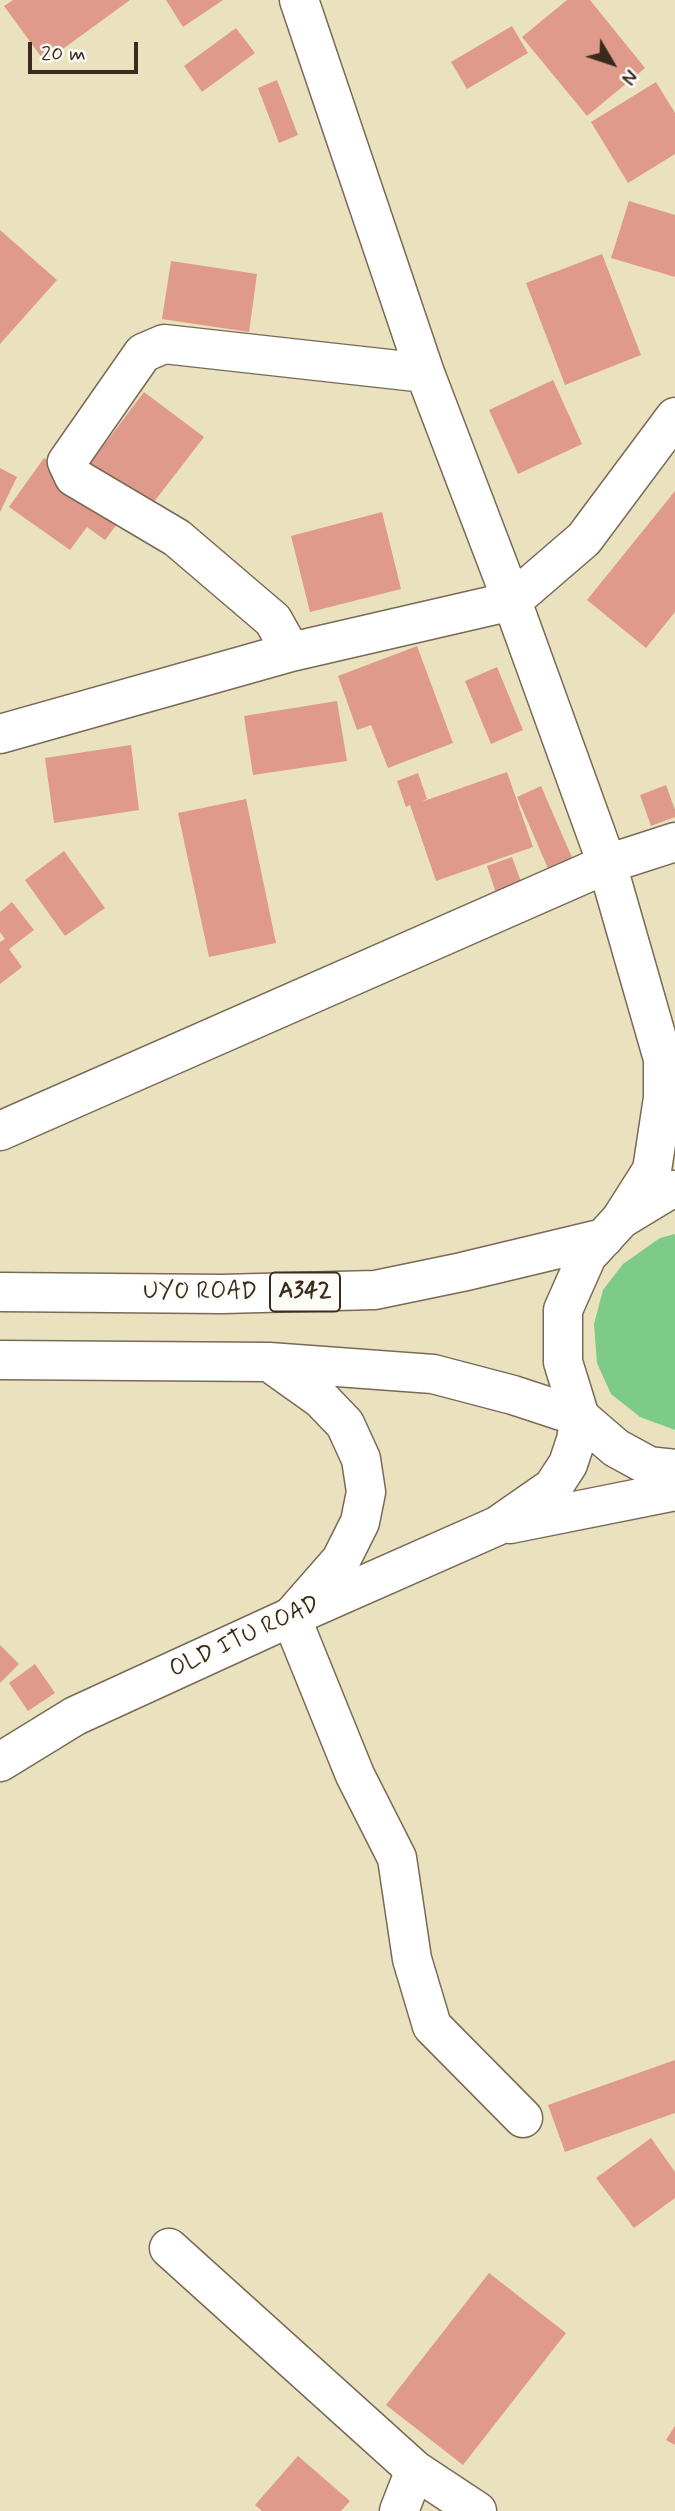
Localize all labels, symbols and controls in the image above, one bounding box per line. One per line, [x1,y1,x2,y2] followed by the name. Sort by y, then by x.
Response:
[32,28,142,72] scale bar
[577,28,647,98] north arrow
[41,40,86,68] text: 20 m
[615,64,642,89] text: N
[270,1273,340,1312] road number: A342
[143,1279,257,1307] street label: UYO ROAD
[165,1591,325,1685] street label: OLD ITU ROAD

